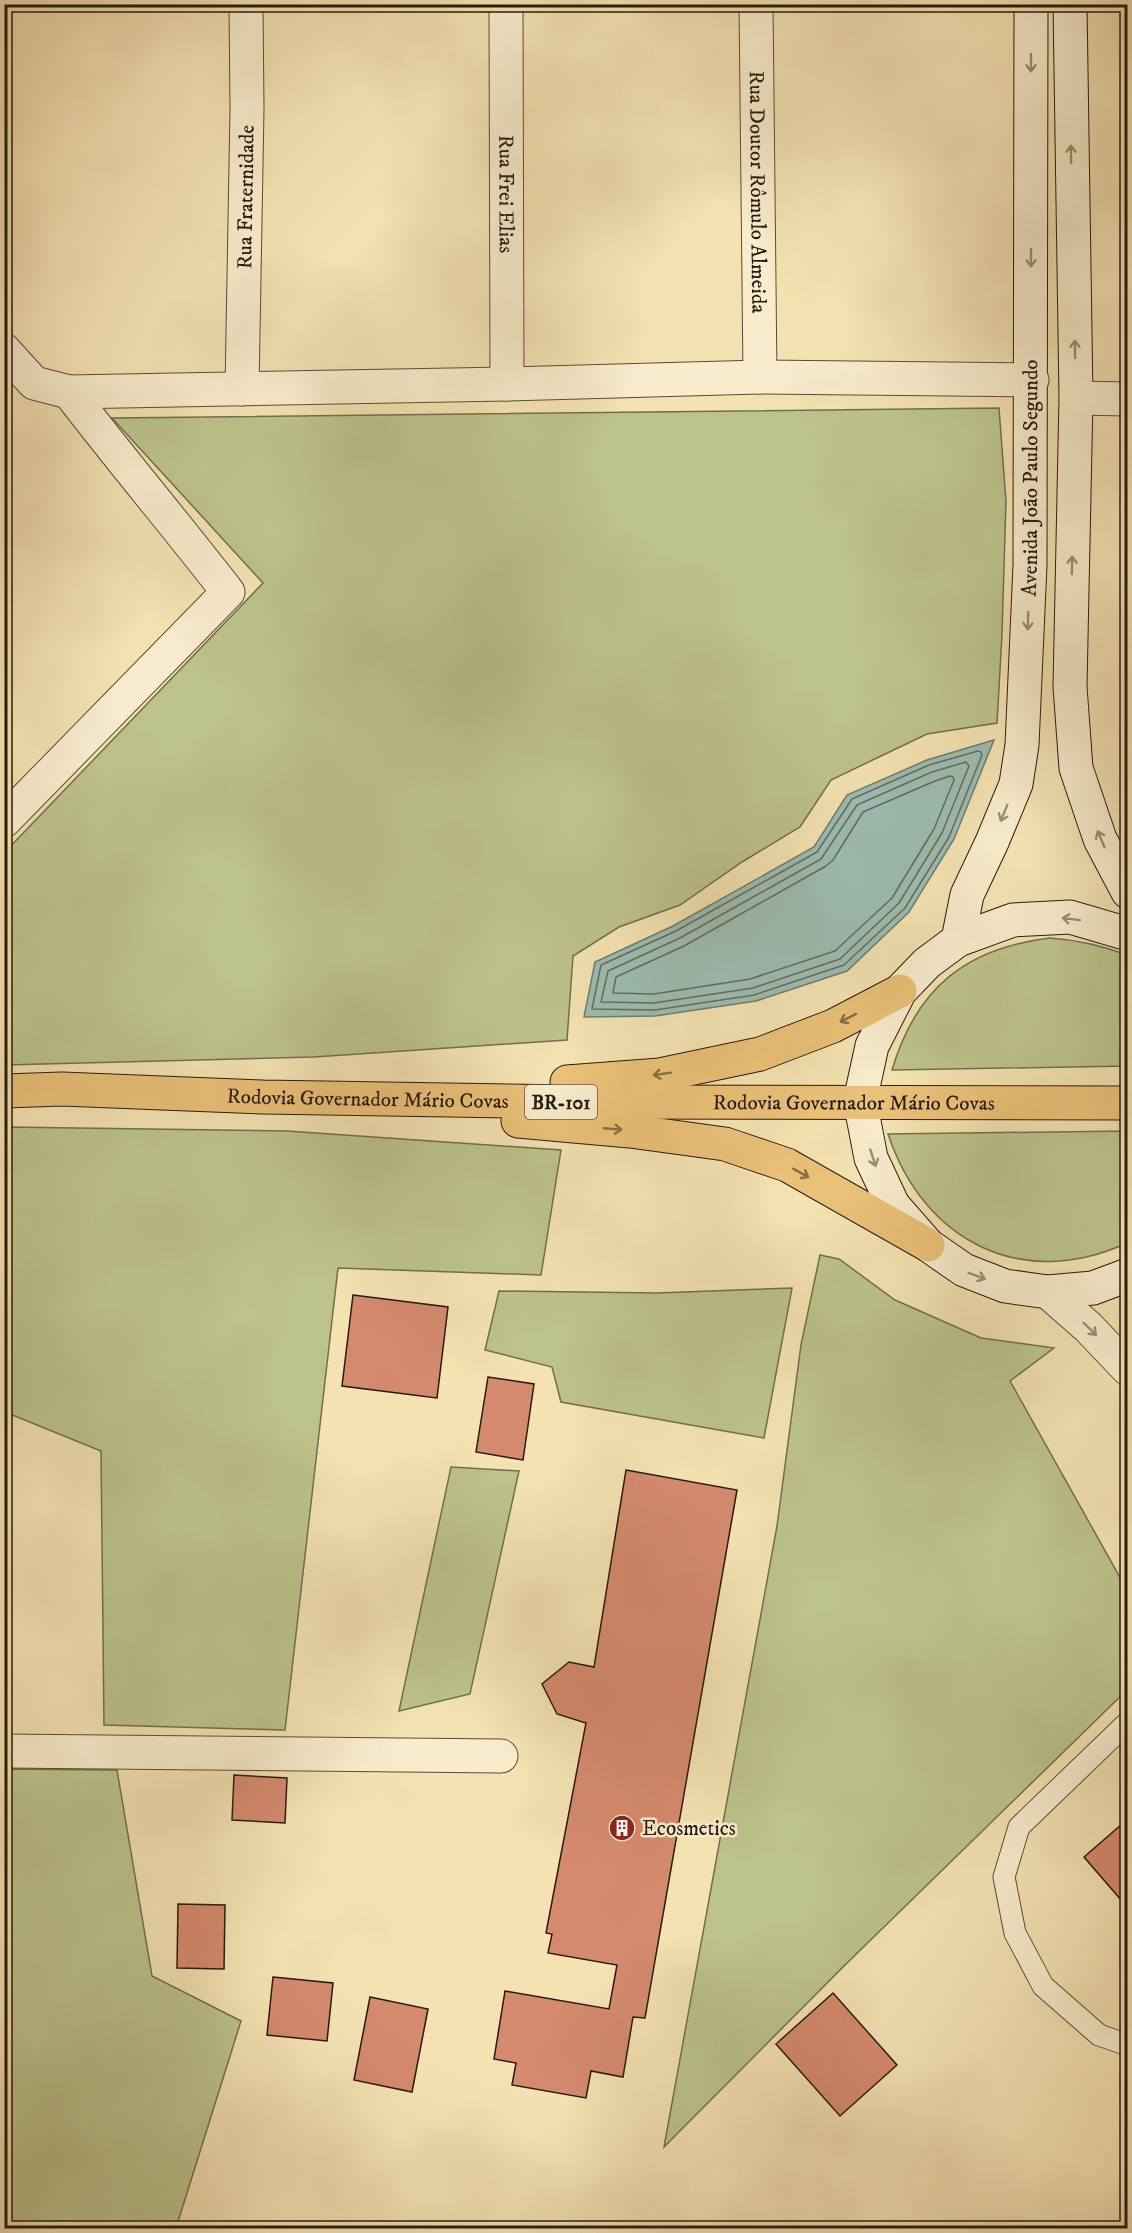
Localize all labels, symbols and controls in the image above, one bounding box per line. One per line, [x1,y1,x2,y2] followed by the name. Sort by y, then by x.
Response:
[1025,52,1037,72] one-way arrow
[743,71,771,314] street label: Rua Doutor Rômulo Almeida
[232,124,261,269] street label: Rua Fraternidade
[492,135,519,253] street label: Rua Frei Elias
[1065,145,1077,165] one-way arrow
[1025,247,1037,267] one-way arrow
[1070,340,1081,360] one-way arrow
[1017,359,1044,597] street label: Avenida João Paulo Segundo
[1066,556,1078,576] one-way arrow
[1023,610,1034,630] one-way arrow
[998,803,1009,822] one-way arrow
[1095,831,1106,849] one-way arrow
[1062,913,1082,924] one-way arrow
[840,1013,858,1024] one-way arrow
[653,1068,673,1079] one-way arrow
[226,1084,509,1115] street label: Rodovia Governador Mário Covas
[525,1085,597,1119] road number: BR-101
[713,1090,995,1117] street label: Rodovia Governador Mário Covas
[602,1124,622,1135] one-way arrow
[868,1149,879,1167] one-way arrow
[792,1168,810,1179] one-way arrow
[967,1271,986,1282] one-way arrow
[1082,1322,1097,1336] one-way arrow
[607,1813,637,1843] building icon: Ecosmetics
[642,1816,736,1842] place label: Ecosmetics

